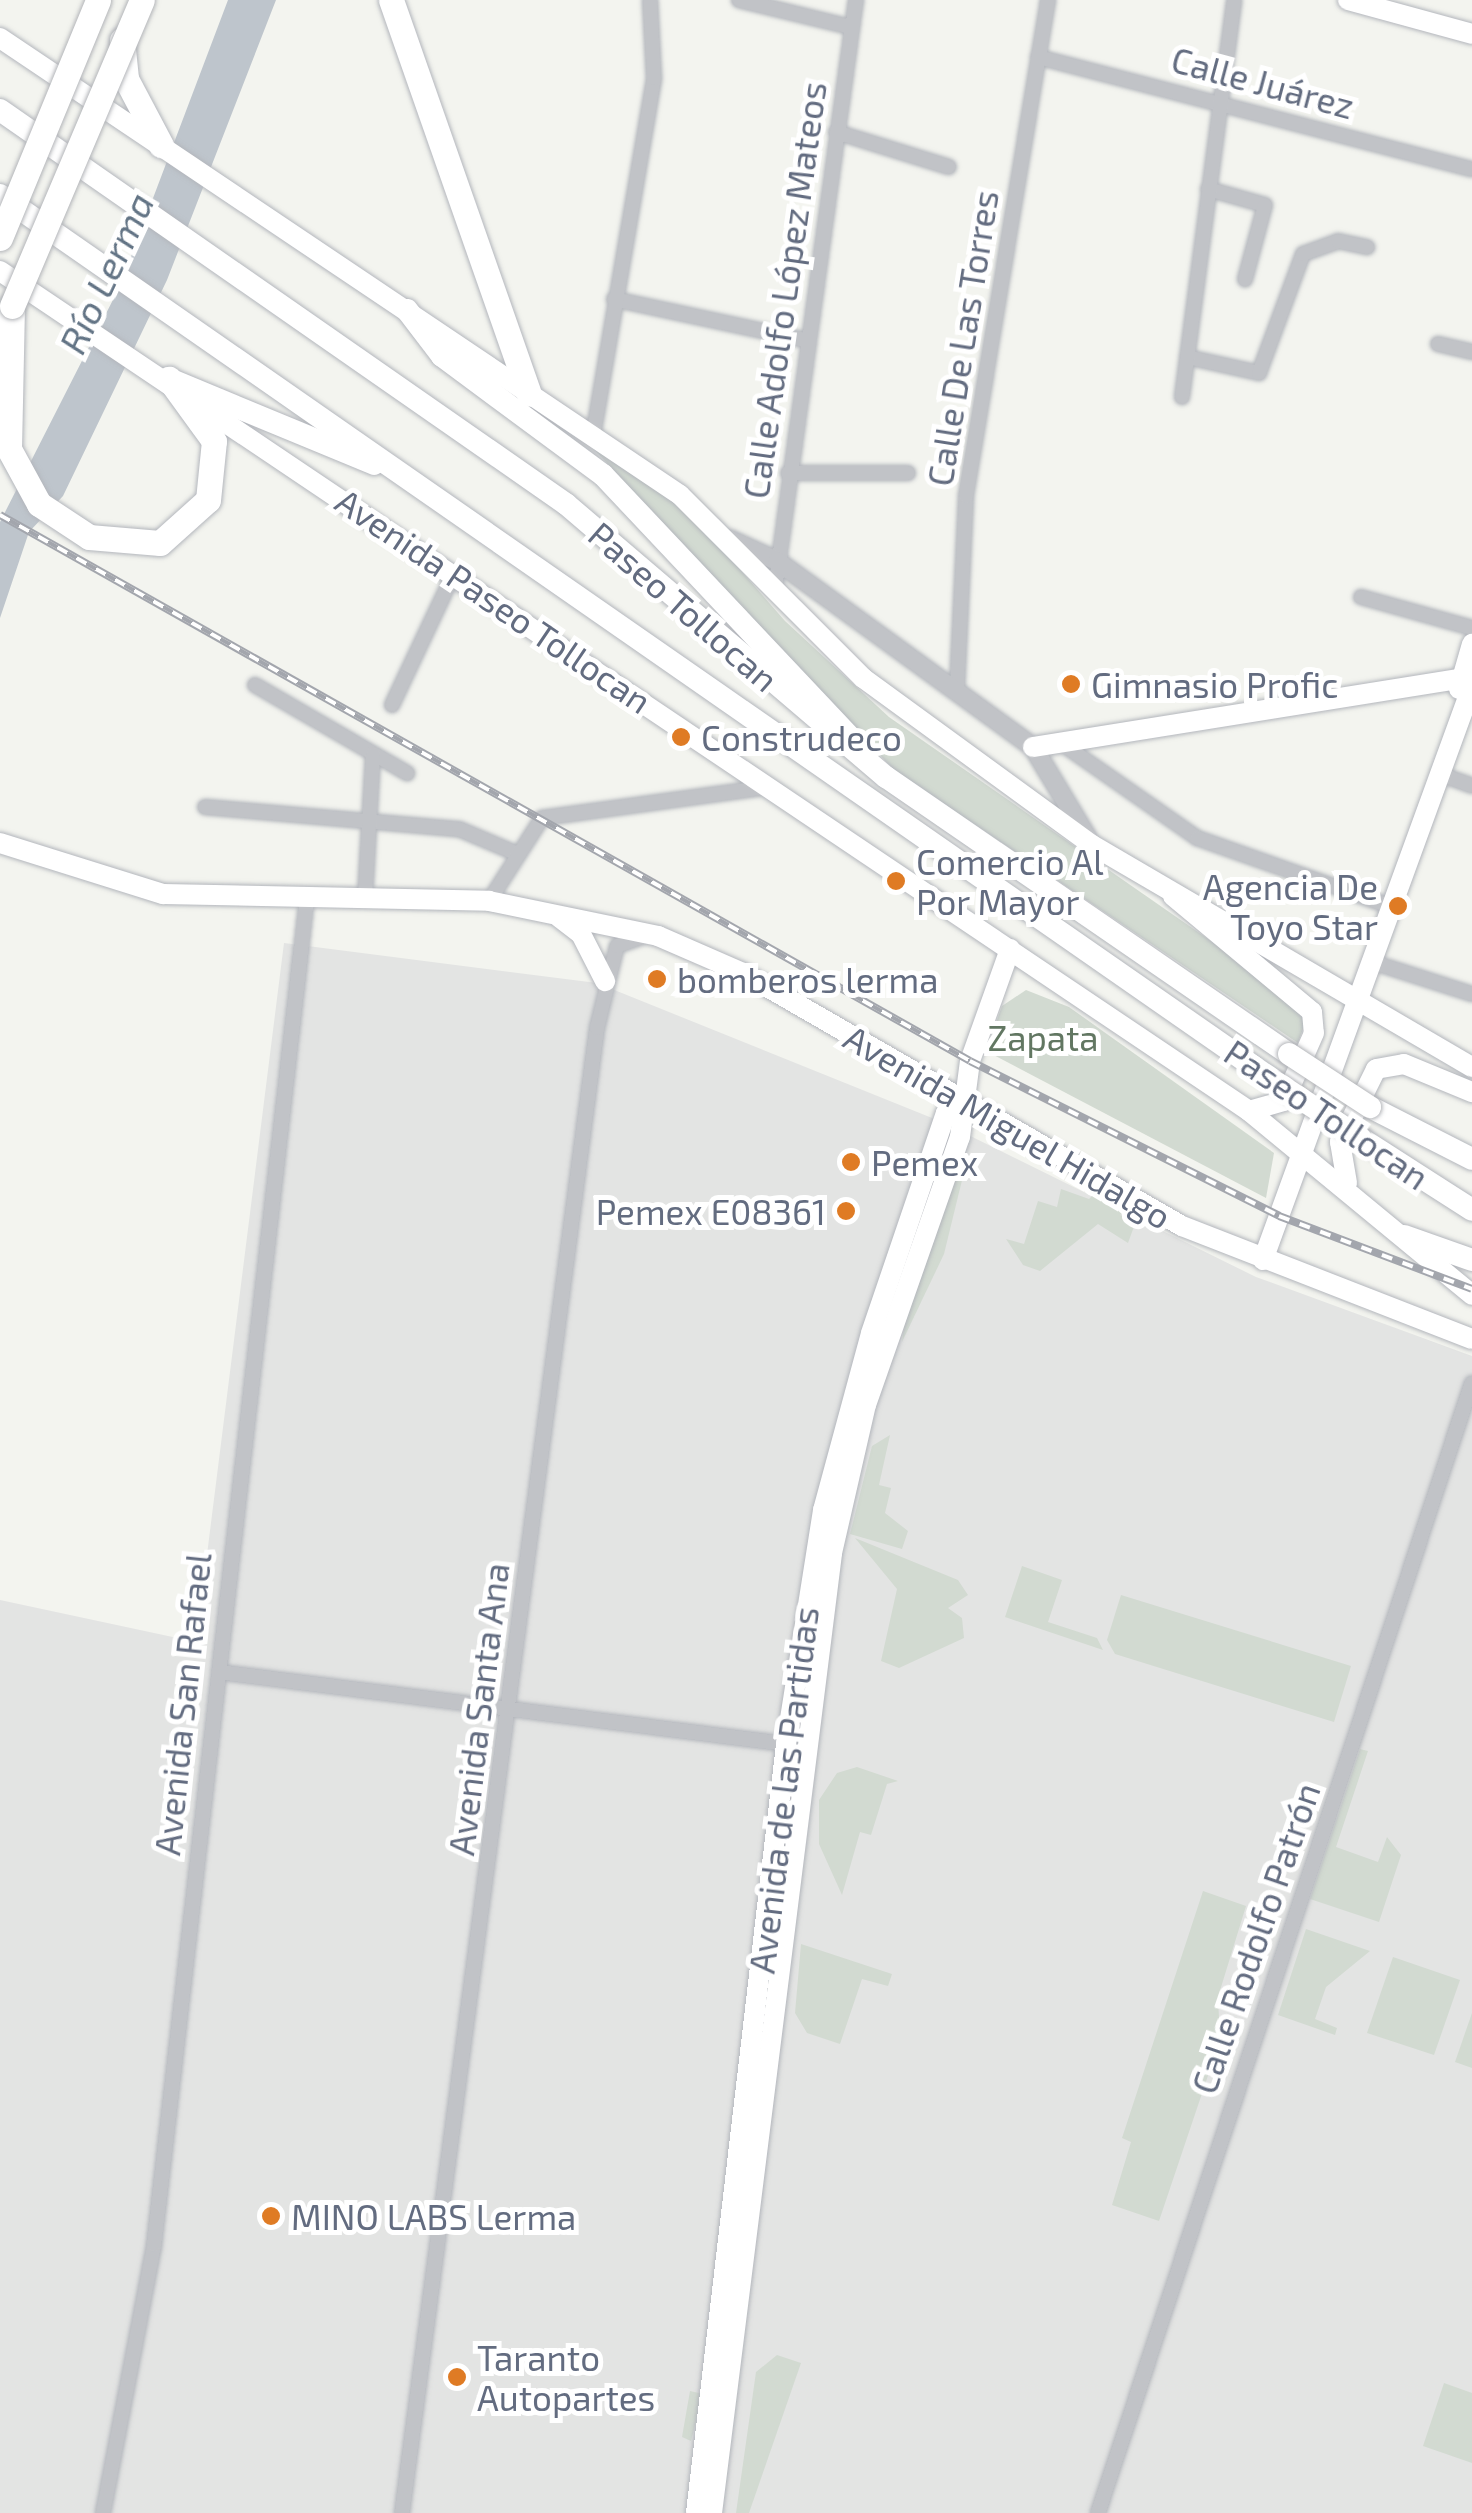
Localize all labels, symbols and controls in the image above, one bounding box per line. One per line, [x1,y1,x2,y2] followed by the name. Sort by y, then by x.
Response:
[1167,37,1359,127] street label: Calle Juárez
[734,78,834,502] street label: Calle Adolfo López Mateos
[49,185,163,361] water label: Río Lerma
[918,187,1006,489] street label: Calle De Las Torres
[328,479,660,721] street label: Avenida Paseo Tollocan
[581,512,787,700] street label: Paseo Tollocan
[1091,663,1338,705] place label: Gimnasio Profic
[1060,673,1082,695] marker: Gimnasio Profic
[701,716,902,758] place label: Construdeco
[670,726,692,748] marker: Construdeco
[916,840,1105,922] place label: Comercio Al Por Mayor
[1203,865,1378,947] place label: Agencia De Toyo Star
[885,870,907,892] marker: Comercio Al Por Mayor
[1387,895,1409,917] marker: Agencia De Toyo Star
[677,958,938,1000] place label: bomberos lerma
[646,968,668,990] marker: bomberos lerma
[837,1015,1179,1237] street label: Avenida Miguel Hidalgo
[987,1016,1099,1058] park label: Zapata
[1217,1030,1437,1198] street label: Paseo Tollocan
[871,1141,978,1183] place label: Pemex
[840,1151,862,1173] marker: Pemex
[596,1190,826,1232] place label: Pemex E08361
[835,1200,857,1222] marker: Pemex E08361
[145,1551,219,1857] street label: Avenida San Rafael
[439,1560,517,1858] street label: Avenida Santa Ana
[740,1604,826,1976] street label: Avenida de las Partidas
[1182,1777,1328,2099] street label: Calle Rodolfo Patrón
[291,2195,576,2237] place label: MINO LABS Lerma
[260,2205,282,2227] marker: MINO LABS Lerma
[477,2336,655,2418] place label: Taranto Autopartes
[446,2366,468,2388] marker: Taranto Autopartes

